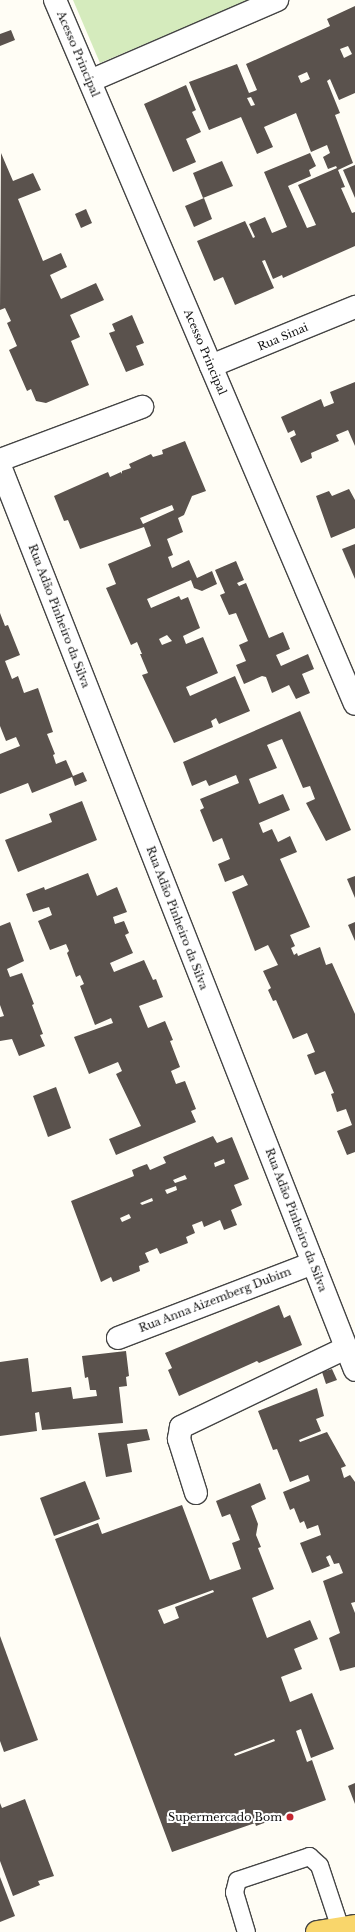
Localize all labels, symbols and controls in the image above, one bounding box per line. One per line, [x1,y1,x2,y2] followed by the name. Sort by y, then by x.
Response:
[54,9,102,99] street label: Acesso Principal
[181,307,229,397] street label: Acesso Principal
[256,320,310,354] street label: Rua Sinai
[25,542,93,690] street label: Rua Adão Pinheiro da Silva
[143,844,211,992] street label: Rua Adão Pinheiro da Silva
[262,1146,330,1294] street label: Rua Adão Pinheiro da Silva
[137,1265,293,1335] street label: Rua Anna Aizemberg Dubim
[168,1810,282,1824] place label: Supermercado Bom
[285,1812,295,1822] marker: Supermercado Bom

